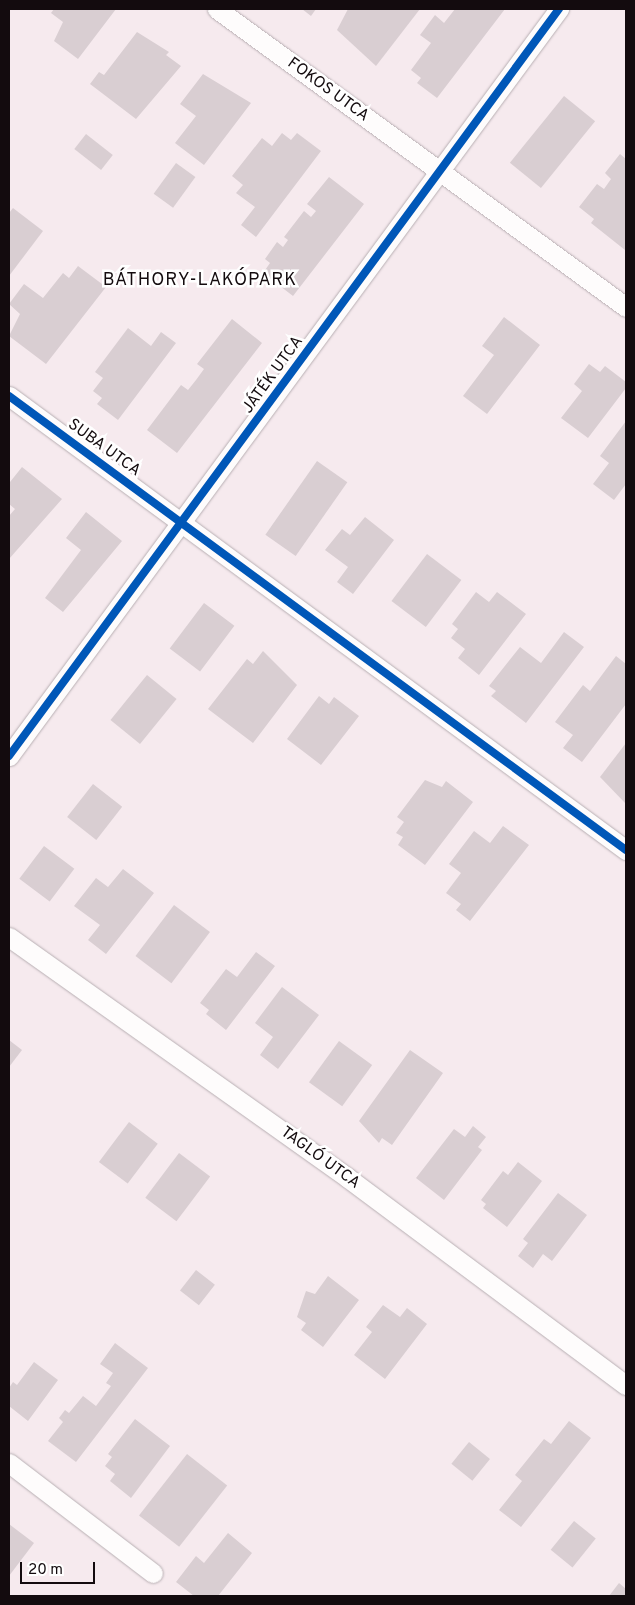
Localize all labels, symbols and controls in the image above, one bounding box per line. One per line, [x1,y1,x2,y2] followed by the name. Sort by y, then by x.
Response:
[283,54,373,126] street label: FOKOS UTCA
[101,270,299,292] district label: BÁTHORY-LAKÓPARK
[239,333,307,417] street label: JÁTÉK UTCA
[64,415,144,481] street label: SUBA UTCA
[277,1123,363,1193] street label: TAGLÓ UTCA
[22,1552,98,1584] scale bar
[28,1561,63,1580] text: 20 m

